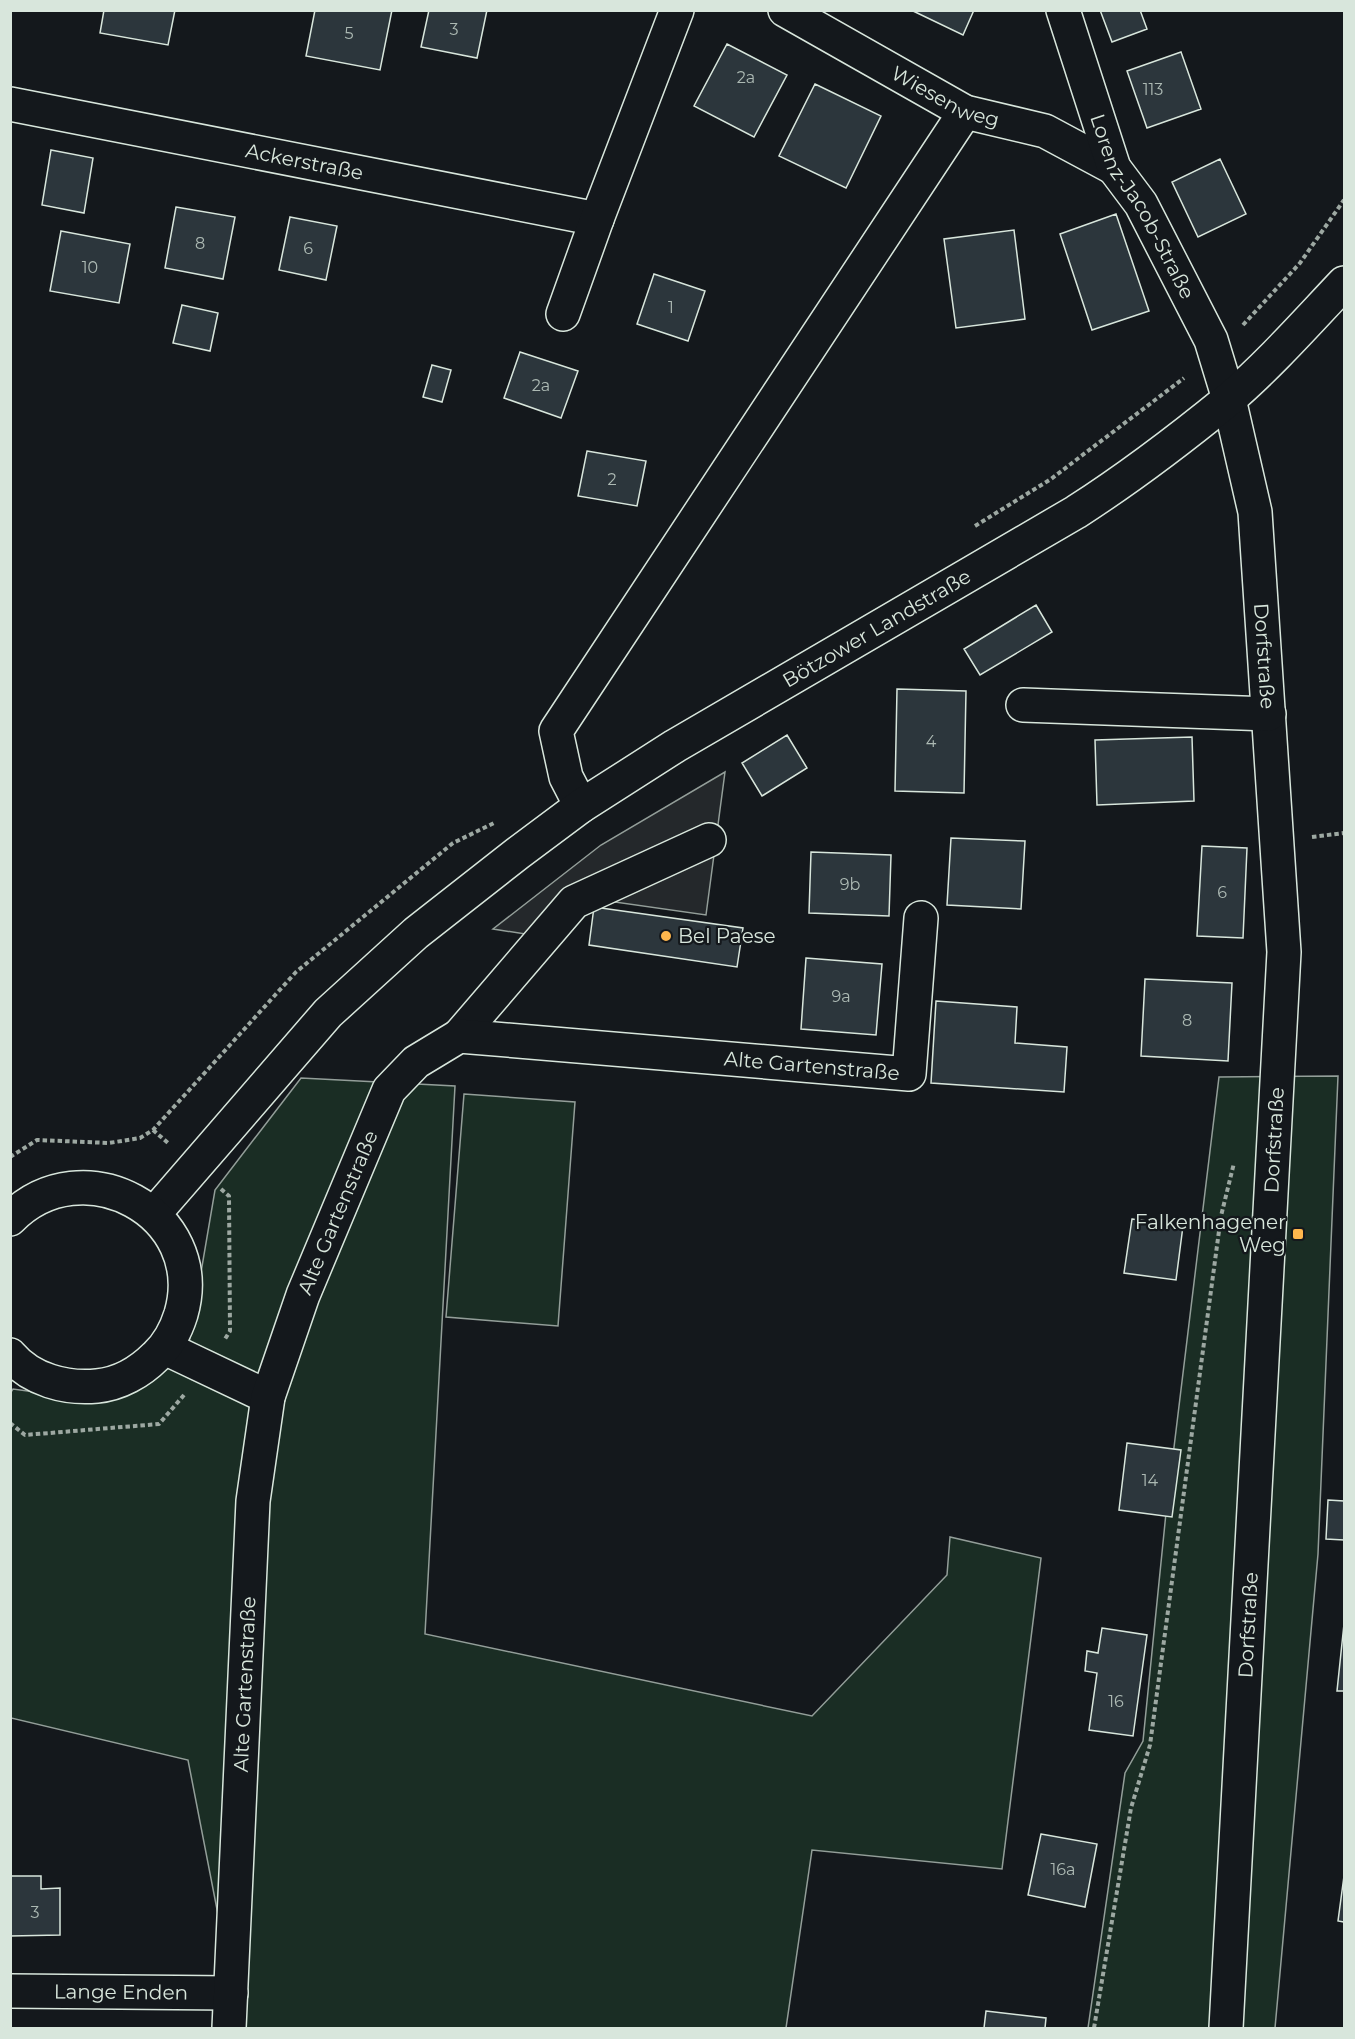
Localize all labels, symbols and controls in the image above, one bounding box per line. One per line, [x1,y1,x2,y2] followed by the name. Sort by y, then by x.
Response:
[449,20,459,39] house number: 3
[344,24,354,43] house number: 5
[887,61,1002,132] street label: Wiesenweg
[737,68,755,87] house number: 2a
[1143,80,1163,99] house number: 113
[1085,111,1200,303] street label: Lorenz-Jacob-Straße
[244,138,365,185] street label: Ackerstraße
[195,234,205,253] house number: 8
[303,239,313,258] house number: 6
[82,258,98,277] house number: 10
[668,298,674,317] house number: 1
[532,376,550,395] house number: 2a
[607,470,617,489] house number: 2
[778,564,975,693] street label: Bötzower Landstraße
[1249,602,1280,710] street label: Dorfstraße
[926,732,937,751] house number: 4
[840,875,860,894] house number: 9b
[1217,883,1227,902] house number: 6
[678,924,776,948] place label: Bel Paese
[659,929,673,943] marker: Bel Paese
[831,987,851,1006] house number: 9a
[1182,1011,1192,1030] house number: 8
[723,1046,901,1085] street label: Alte Gartenstraße
[1259,1086,1289,1194] street label: Dorfstraße
[293,1127,383,1298] street label: Alte Gartenstraße
[1135,1210,1286,1257] place label: Falkenhagener Weg
[1291,1227,1305,1241] marker: Falkenhagener Weg
[1142,1471,1159,1490] house number: 14
[1233,1571,1263,1679] street label: Dorfstraße
[229,1596,261,1773] street label: Alte Gartenstraße
[1108,1692,1124,1711] house number: 16
[1051,1860,1075,1879] house number: 16a
[30,1903,40,1922] house number: 3
[54,1979,188,2005] street label: Lange Enden

